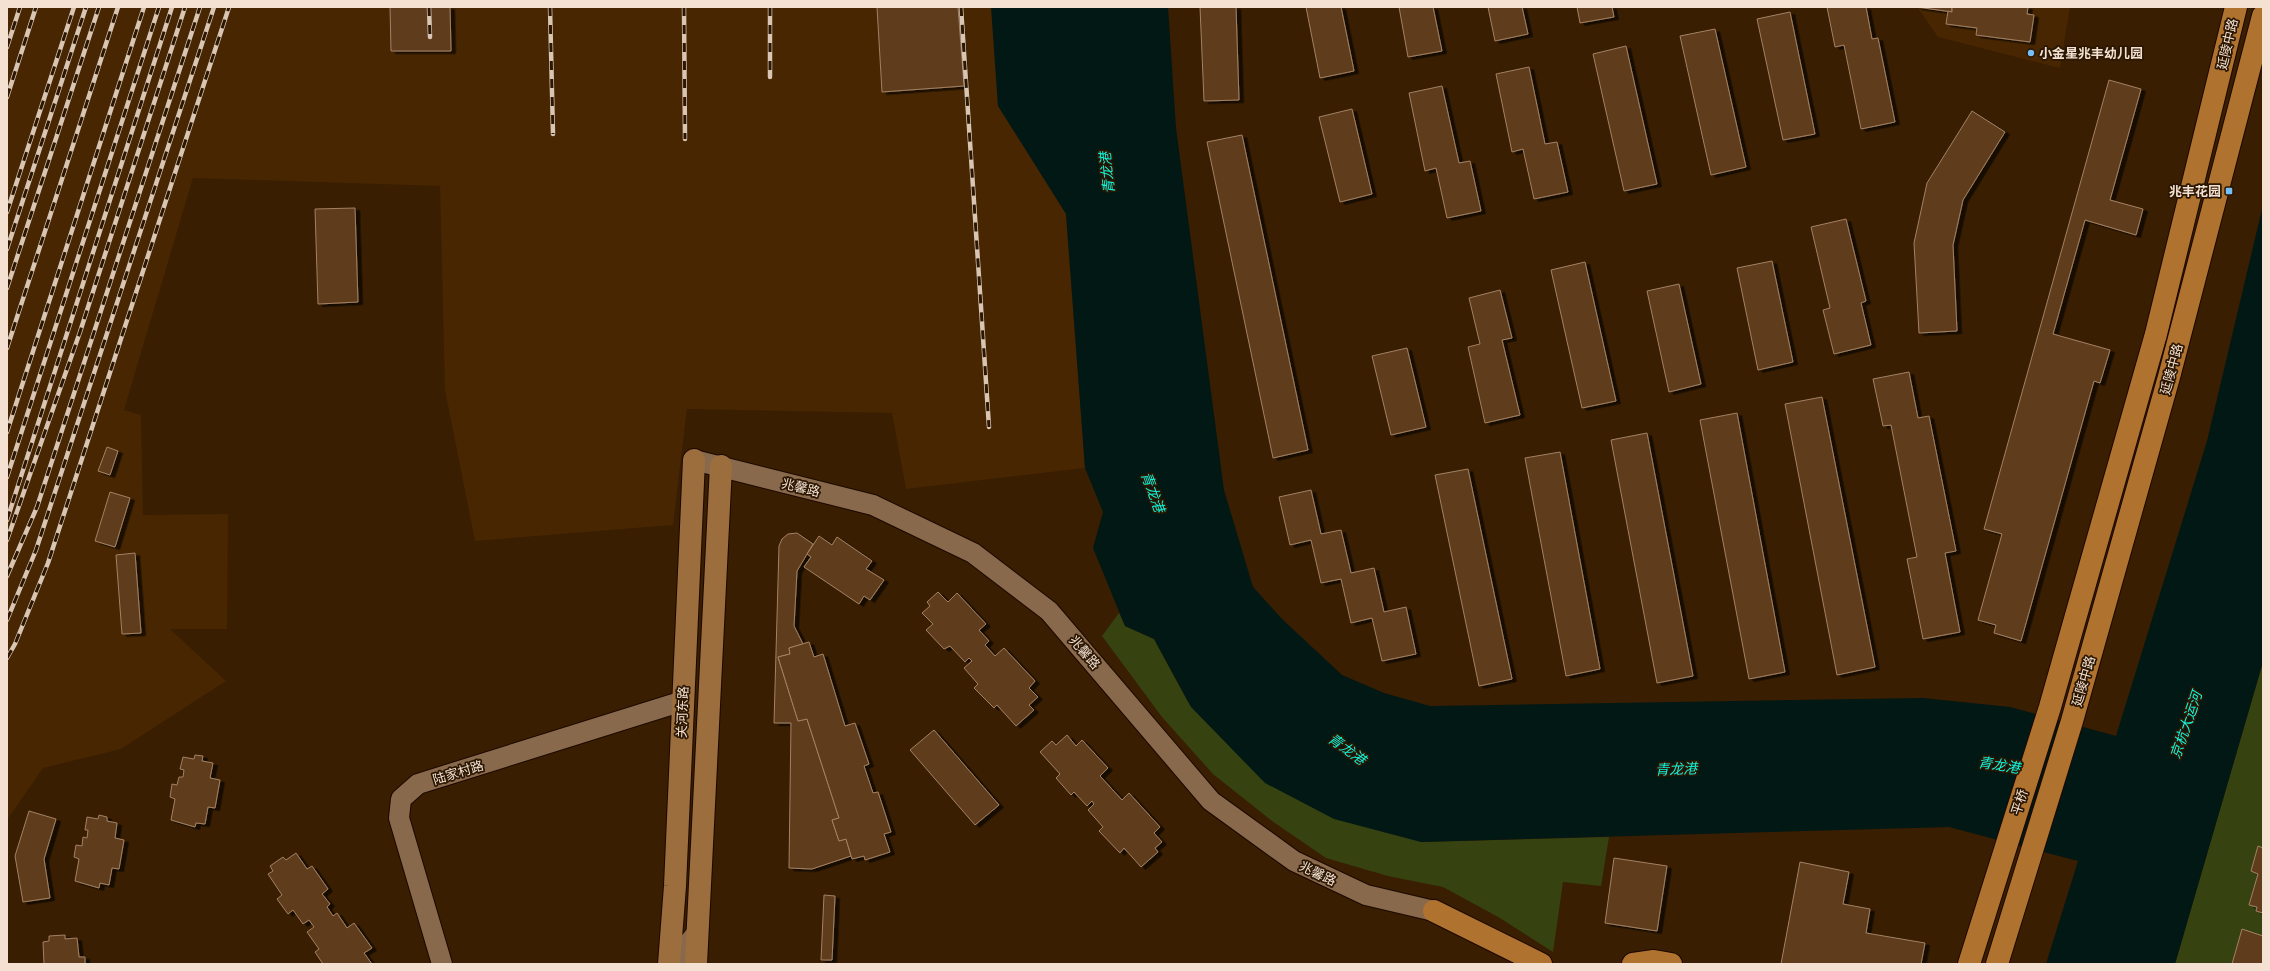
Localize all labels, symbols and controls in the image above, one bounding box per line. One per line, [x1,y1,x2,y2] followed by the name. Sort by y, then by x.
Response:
[2214,17,2241,71] street label: 延陵中路
[2039,46,2143,61] place label: 小金星兆丰幼儿园
[2026,48,2036,58] marker: 小金星兆丰幼儿园
[1097,149,1118,195] water label: 青龙港
[2169,184,2221,199] place label: 兆丰花园
[2224,186,2234,196] marker: 兆丰花园
[2158,342,2185,396] street label: 延陵中路
[1137,470,1168,517] water label: 青龙港
[780,475,822,499] street label: 兆馨路
[1066,633,1103,672] street label: 兆馨路
[2069,654,2098,708] street label: 延陵中路
[674,686,691,738] street label: 关河东路
[2167,686,2207,761] water label: 京杭大运河
[1325,730,1370,770] water label: 青龙港
[1977,754,2023,777] water label: 青龙港
[431,758,485,787] street label: 陆家村路
[1655,760,1699,779] water label: 青龙港
[2008,787,2031,817] street label: 平桥
[1297,858,1339,889] street label: 兆馨路

